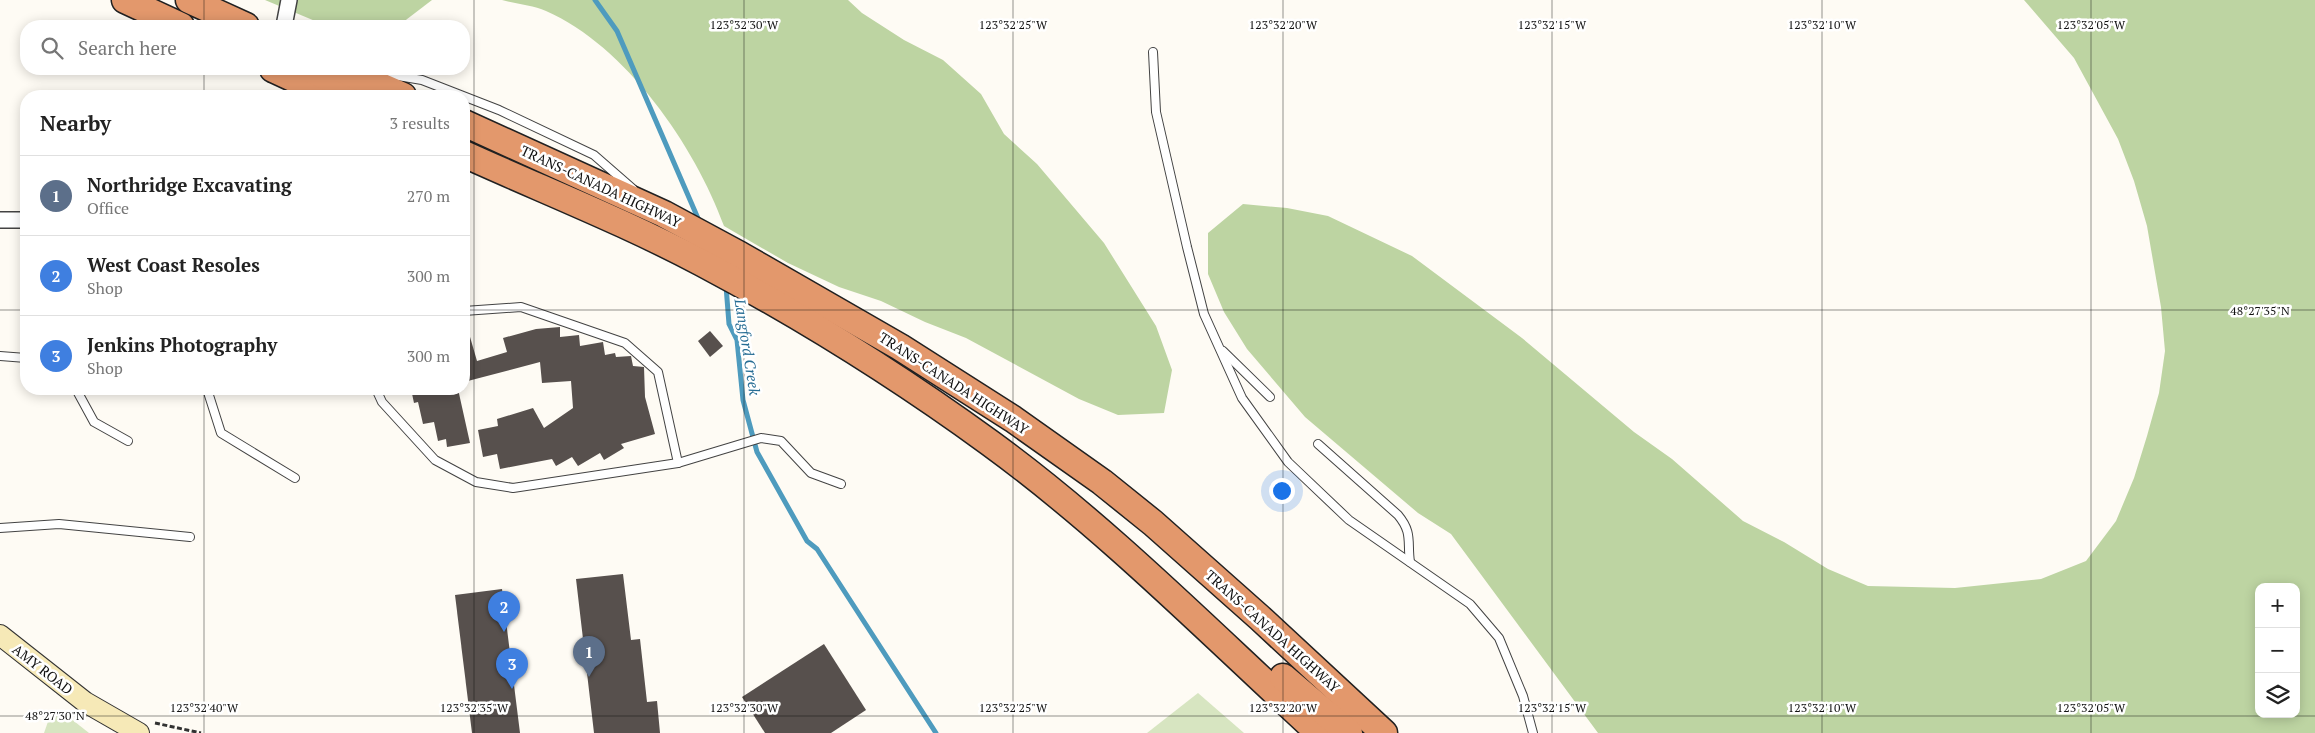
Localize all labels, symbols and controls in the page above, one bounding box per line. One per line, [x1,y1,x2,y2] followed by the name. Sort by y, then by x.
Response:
[710,17,779,32] text: 123°32'30"W
[979,17,1048,32] text: 123°32'25"W
[1249,17,1318,32] text: 123°32'20"W
[1518,17,1587,32] text: 123°32'15"W
[1788,17,1857,32] text: 123°32'10"W
[2057,17,2126,32] text: 123°32'05"W
[20,20,470,75] search box
[38,34,66,62] icon: search
[78,35,177,60] text: Search here
[40,109,111,137] text: Nearby
[390,112,450,134] text: 3 results
[518,140,685,232] street label: TRANS-CANADA HIGHWAY
[87,172,292,197] text: Northridge Excavating
[51,185,61,207] text: 1
[407,185,450,207] text: 270 m
[87,197,129,219] text: Office
[87,252,260,277] text: West Coast Resoles
[51,265,61,287] text: 2
[407,265,450,287] text: 300 m
[87,277,123,299] text: Shop
[730,296,766,397] water label: Langford Creek
[2230,303,2290,318] text: 48°27'35"N
[876,327,1033,439] street label: TRANS-CANADA HIGHWAY
[87,332,277,357] text: Jenkins Photography
[51,345,61,367] text: 3
[407,345,450,367] text: 300 m
[87,357,123,379] text: Shop
[1269,478,1295,504] your location
[1202,565,1345,697] street label: TRANS-CANADA HIGHWAY
[2255,583,2300,718] map controls
[2255,583,2300,628] button: +
[488,591,520,632] pin: 2
[2255,628,2300,673] button: −
[573,636,605,677] pin: 1
[9,639,77,699] street label: AMY ROAD
[496,648,528,689] pin: 3
[2255,673,2300,718] button: layers
[170,700,239,715] text: 123°32'40"W
[440,700,509,715] text: 123°32'35"W
[710,700,779,715] text: 123°32'30"W
[979,700,1048,715] text: 123°32'25"W
[1249,700,1318,715] text: 123°32'20"W
[1518,700,1587,715] text: 123°32'15"W
[1788,700,1857,715] text: 123°32'10"W
[2057,700,2126,715] text: 123°32'05"W
[25,708,85,723] text: 48°27'30"N

